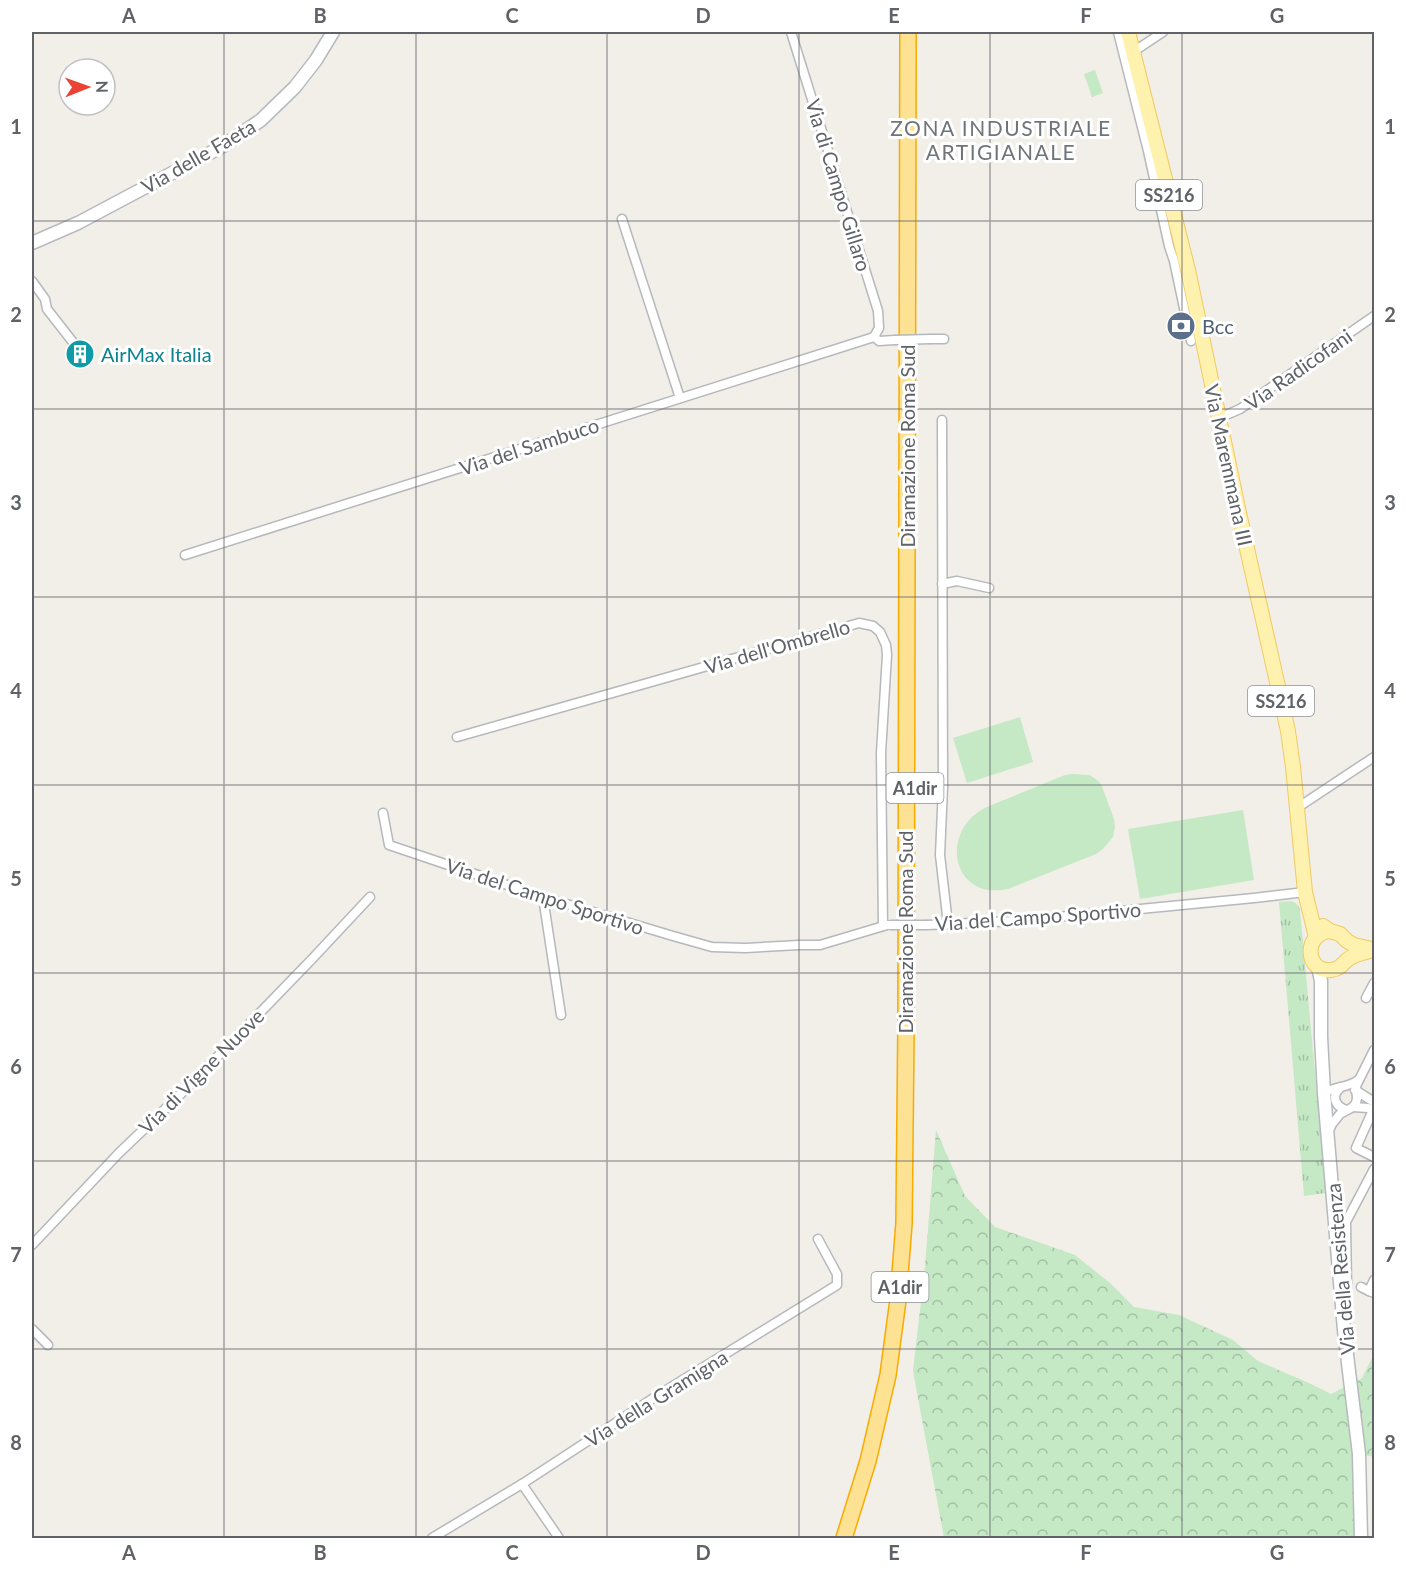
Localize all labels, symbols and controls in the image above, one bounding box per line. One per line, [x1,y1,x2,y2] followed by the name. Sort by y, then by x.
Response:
[121,3,136,27] text: A
[313,3,327,27] text: B
[505,3,519,27] text: C
[695,3,711,27] text: D
[888,3,900,27] text: E
[1080,3,1092,27] text: F
[1270,3,1284,27] text: G
[57,57,117,117] north arrow
[93,80,112,93] text: N
[801,96,877,274] street label: Via di Campo Gillaro
[10,114,22,138] text: 1
[137,114,259,198] street label: Via delle Faeta
[1384,114,1396,138] text: 1
[890,115,1112,164] district label: ZONA INDUSTRIALE ARTIGIANALE
[1136,180,1202,210] road number: SS216
[10,302,22,326] text: 2
[1384,302,1396,326] text: 2
[1165,310,1197,342] bank icon: Bcc
[1202,314,1234,338] place label: Bcc
[1240,323,1356,415] street label: Via Radicofani
[64,338,96,370] building icon: AirMax Italia
[101,342,212,366] place label: AirMax Italia
[895,344,919,548] street label: Diramazione Roma Sud
[1200,382,1258,548] street label: Via Maremmana III
[456,412,602,480] street label: Via del Sambuco
[10,490,22,514] text: 3
[1384,490,1396,514] text: 3
[701,614,853,678] street label: Via dell'Ombrello
[10,678,22,702] text: 4
[1384,678,1396,702] text: 4
[1248,686,1314,716] road number: SS216
[886,773,944,803] road number: A1dir
[893,830,917,1034] street label: Diramazione Roma Sud
[443,853,647,939] street label: Via del Campo Sportivo
[10,866,22,890] text: 5
[1384,866,1396,890] text: 5
[934,897,1142,935] street label: Via del Campo Sportivo
[133,1003,269,1139] street label: Via di Vigne Nuove
[10,1054,22,1078] text: 6
[1384,1054,1396,1078] text: 6
[1321,1182,1359,1356] street label: Via della Resistenza
[10,1242,22,1266] text: 7
[1384,1242,1396,1266] text: 7
[872,1272,928,1302] road number: A1dir
[580,1344,732,1452] street label: Via della Gramigna
[10,1430,22,1454] text: 8
[1384,1430,1396,1454] text: 8
[121,1540,136,1564] text: A
[313,1540,327,1564] text: B
[505,1540,519,1564] text: C
[695,1540,711,1564] text: D
[888,1540,900,1564] text: E
[1080,1540,1092,1564] text: F
[1270,1540,1284,1564] text: G

